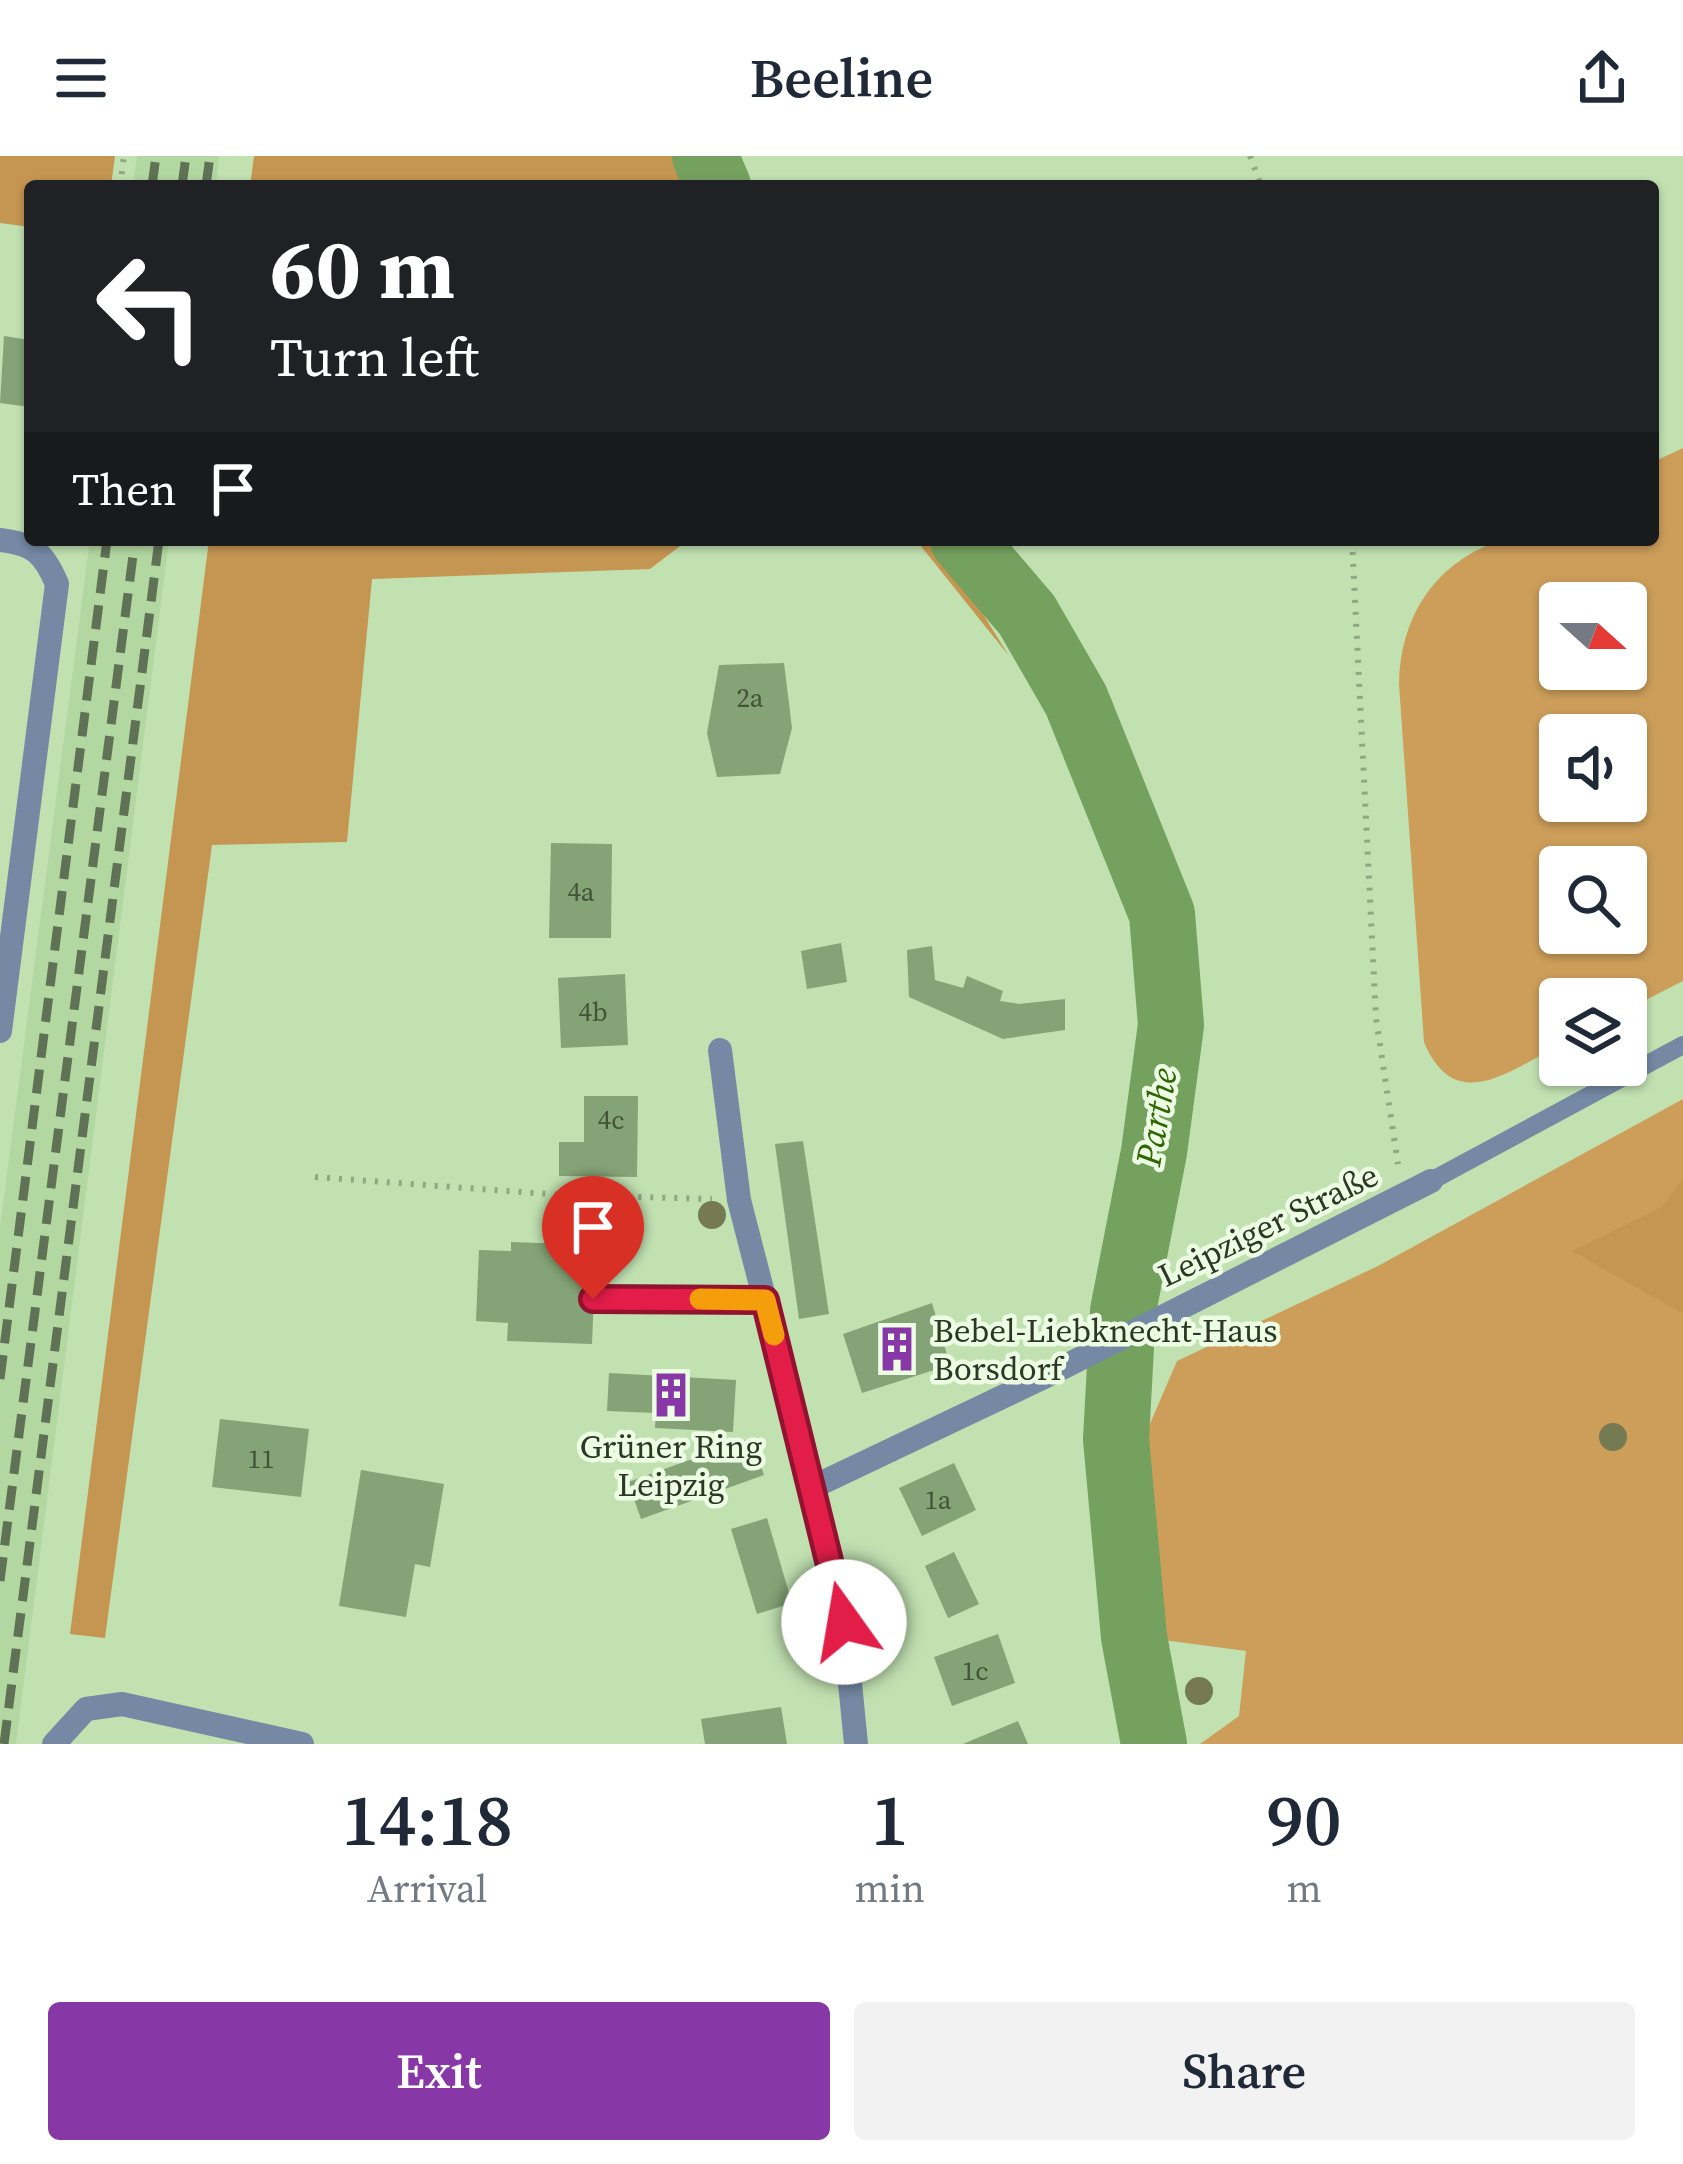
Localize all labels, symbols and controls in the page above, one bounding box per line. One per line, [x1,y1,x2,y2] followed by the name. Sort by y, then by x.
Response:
[750,41,933,115] text: Beeline
[48,45,114,111] icon: menu
[1569,45,1635,111] icon: share
[270,211,455,326] text: 60 m
[72,228,228,384] icon: left
[270,320,479,394] text: Turn left
[200,456,266,522] icon: arrive
[72,458,176,520] text: Then
[1539,582,1647,690] north arrow
[1539,582,1647,1086] map controls
[736,679,764,716] house number: 2a
[1539,714,1647,822] button: sound
[1539,846,1647,954] button: search
[567,873,595,910] house number: 4a
[1539,978,1647,1086] button: layers
[578,993,608,1030] house number: 4b
[1123,1064,1189,1171] water label: Parthe
[598,1101,624,1138] house number: 4c
[1151,1152,1385,1298] street label: Leipziger Straße
[542,1176,644,1299] pin
[560,1194,626,1260] icon: arrive
[933,1308,1278,1391] place label: Bebel-Liebknecht-Haus Borsdorf
[872,1324,922,1374] building icon: Bebel-Liebknecht-Haus Borsdorf
[646,1370,696,1420] building icon: Grüner Ring Leipzig
[580,1424,762,1507] place label: Grüner Ring Leipzig
[248,1440,275,1477] house number: 11
[924,1481,952,1518] house number: 1a
[781,1559,907,1685] position arrow
[962,1652,988,1689] house number: 1c
[342,1770,513,1869] text: 14:18
[871,1770,908,1869] text: 1
[1267,1770,1341,1869] text: 90
[367,1862,488,1915] text: Arrival
[855,1862,925,1915] text: min
[1286,1862,1322,1915] text: m
[48,2002,830,2140] button: Exit
[854,2002,1635,2140] button: Share

